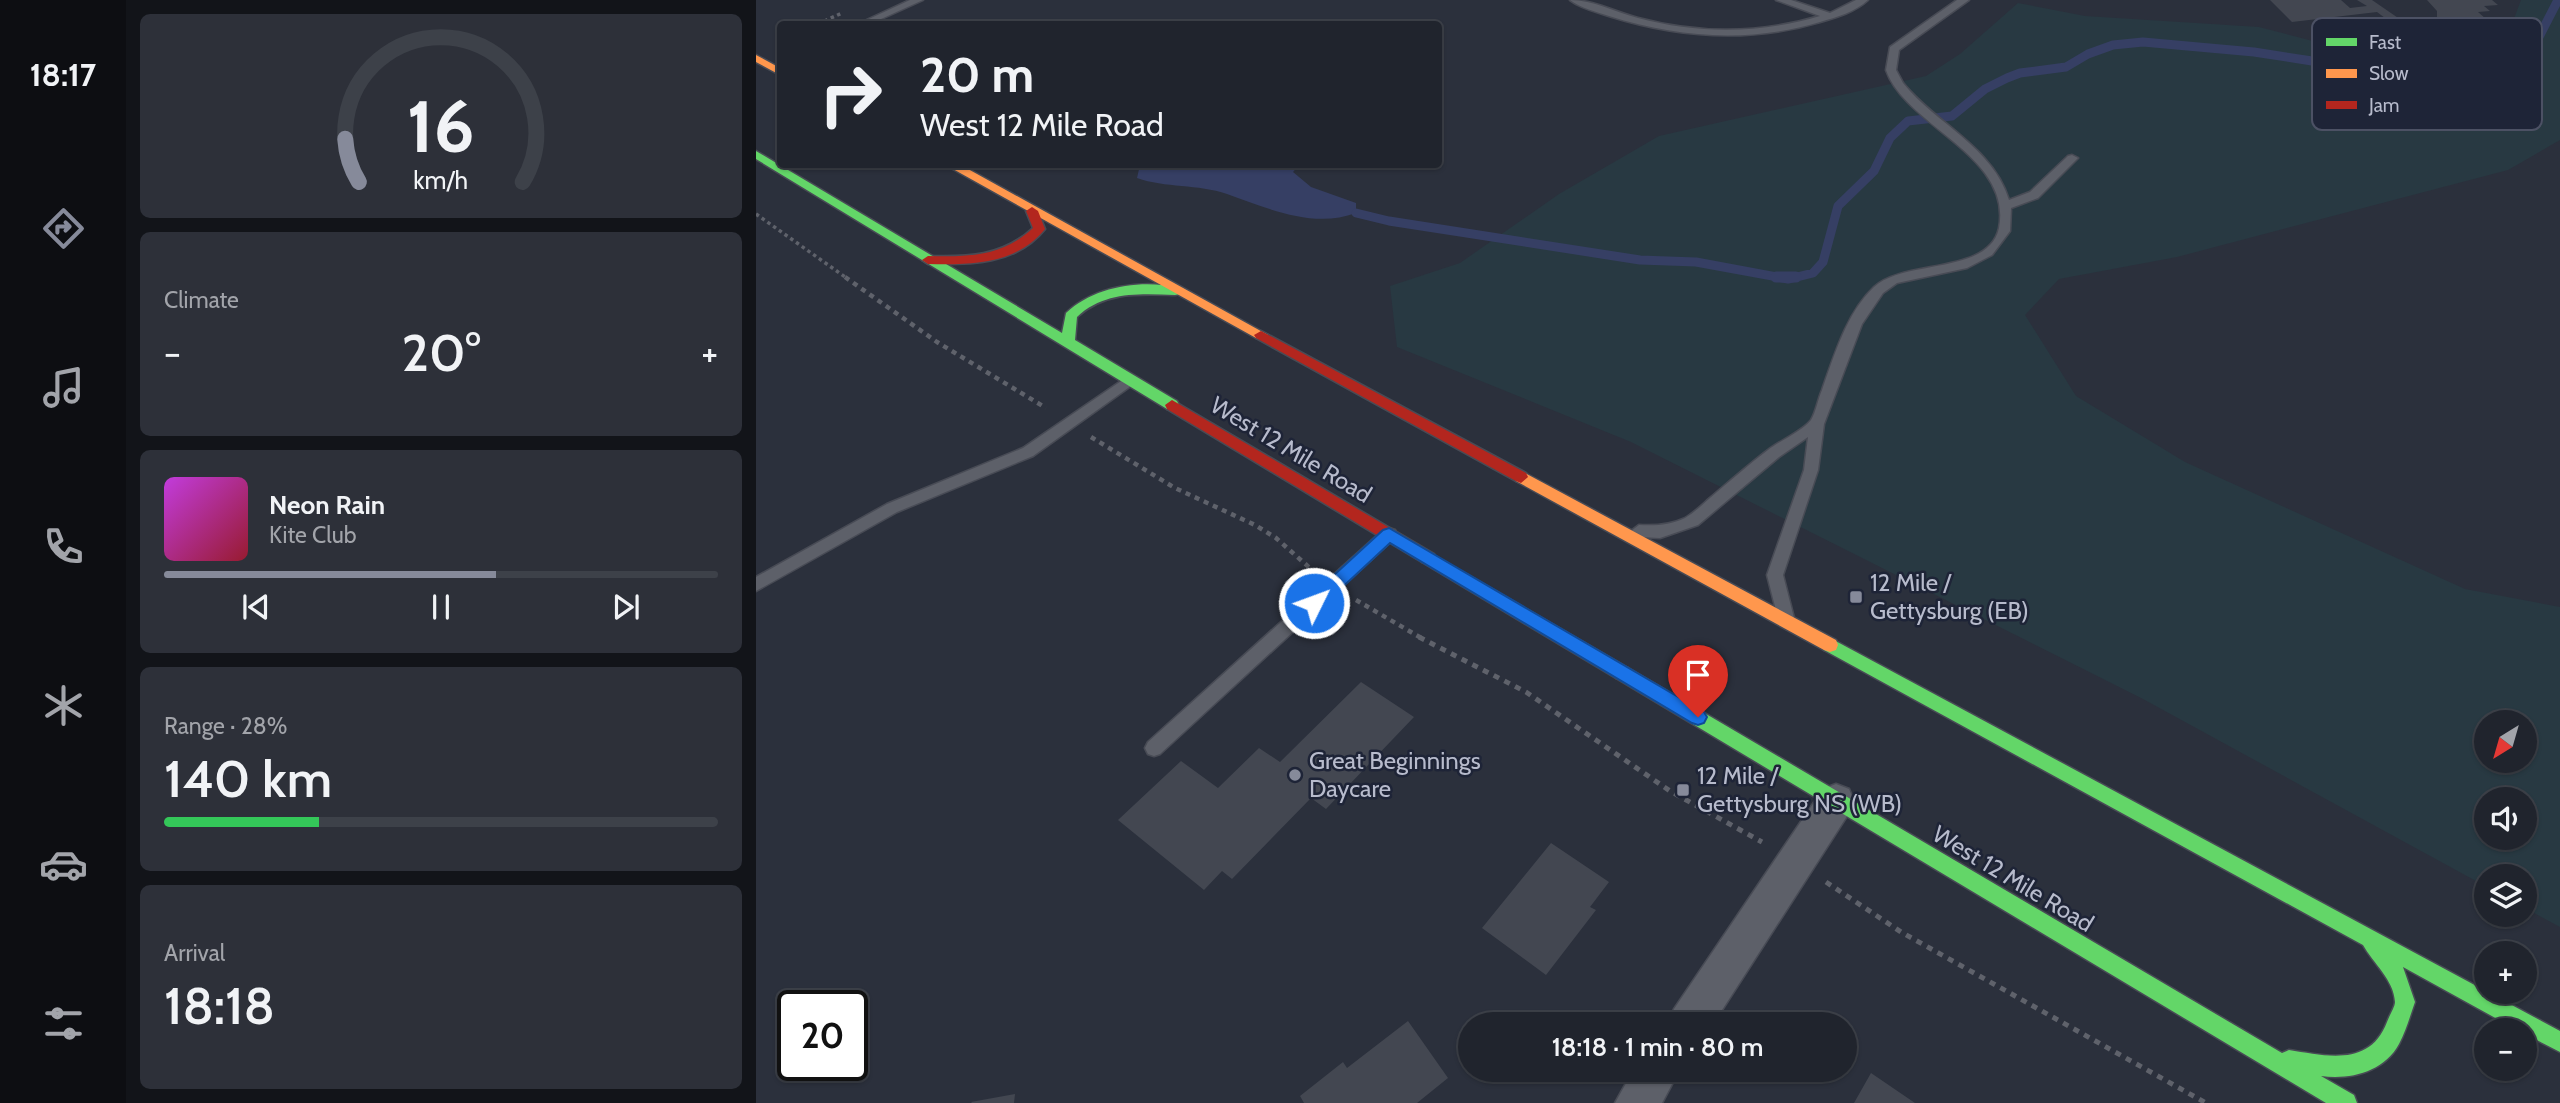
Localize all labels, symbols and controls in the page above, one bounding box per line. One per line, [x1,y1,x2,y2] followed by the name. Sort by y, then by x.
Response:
[2312,18,2542,130] legend
[2369,31,2402,54] text: Fast
[920,45,1034,104] text: 20 m
[805,49,896,140] icon: right
[30,55,96,94] text: 18:17
[2369,62,2409,85] text: Slow
[407,82,475,170] text: 16
[2368,94,2399,117] text: Jam
[920,105,1164,144] text: West 12 Mile Road
[414,165,468,195] text: km/h
[39,204,88,253] icon: directions
[164,286,239,314] text: Climate
[401,321,481,384] text: 20°
[164,329,181,376] text: −
[701,329,718,376] text: +
[39,363,88,412] icon: music
[1205,390,1377,509] street label: West 12 Mile Road
[269,489,385,521] text: Neon Rain
[269,521,356,549] text: Kite Club
[39,522,88,571] icon: phone
[1277,566,1351,640] position arrow
[1870,568,2029,625] place label: 12 Mile / Gettysburg (EB)
[237,588,275,626] icon: previous
[422,588,460,626] icon: pause
[607,588,645,626] icon: next
[1848,589,1864,605] marker: 12 Mile / Gettysburg (EB)
[1668,645,1728,717] pin
[1679,656,1717,694] icon: arrive
[39,681,88,730] icon: climate
[2474,710,2538,774] north arrow
[2474,710,2537,1081] map controls
[164,712,287,740] text: Range · 28%
[1309,746,1481,803] place label: Great Beginnings Daycare
[164,747,332,810] text: 140 km
[1697,761,1902,818] place label: 12 Mile / Gettysburg NS (WB)
[1287,767,1303,783] marker: Great Beginnings Daycare
[1675,782,1691,798] marker: 12 Mile / Gettysburg NS (WB)
[2474,787,2537,850] button: sound
[1927,819,2099,938] street label: West 12 Mile Road
[39,840,88,889] icon: car
[2474,864,2537,927] button: layers
[164,939,225,967] text: Arrival
[2474,941,2537,1004] button: +
[164,974,275,1037] text: 18:18
[777,990,868,1081] speed limit sign: 20
[39,999,88,1048] icon: filters
[2474,1018,2537,1081] button: −
[1552,1031,1763,1063] text: 18:18 · 1 min · 80 m

